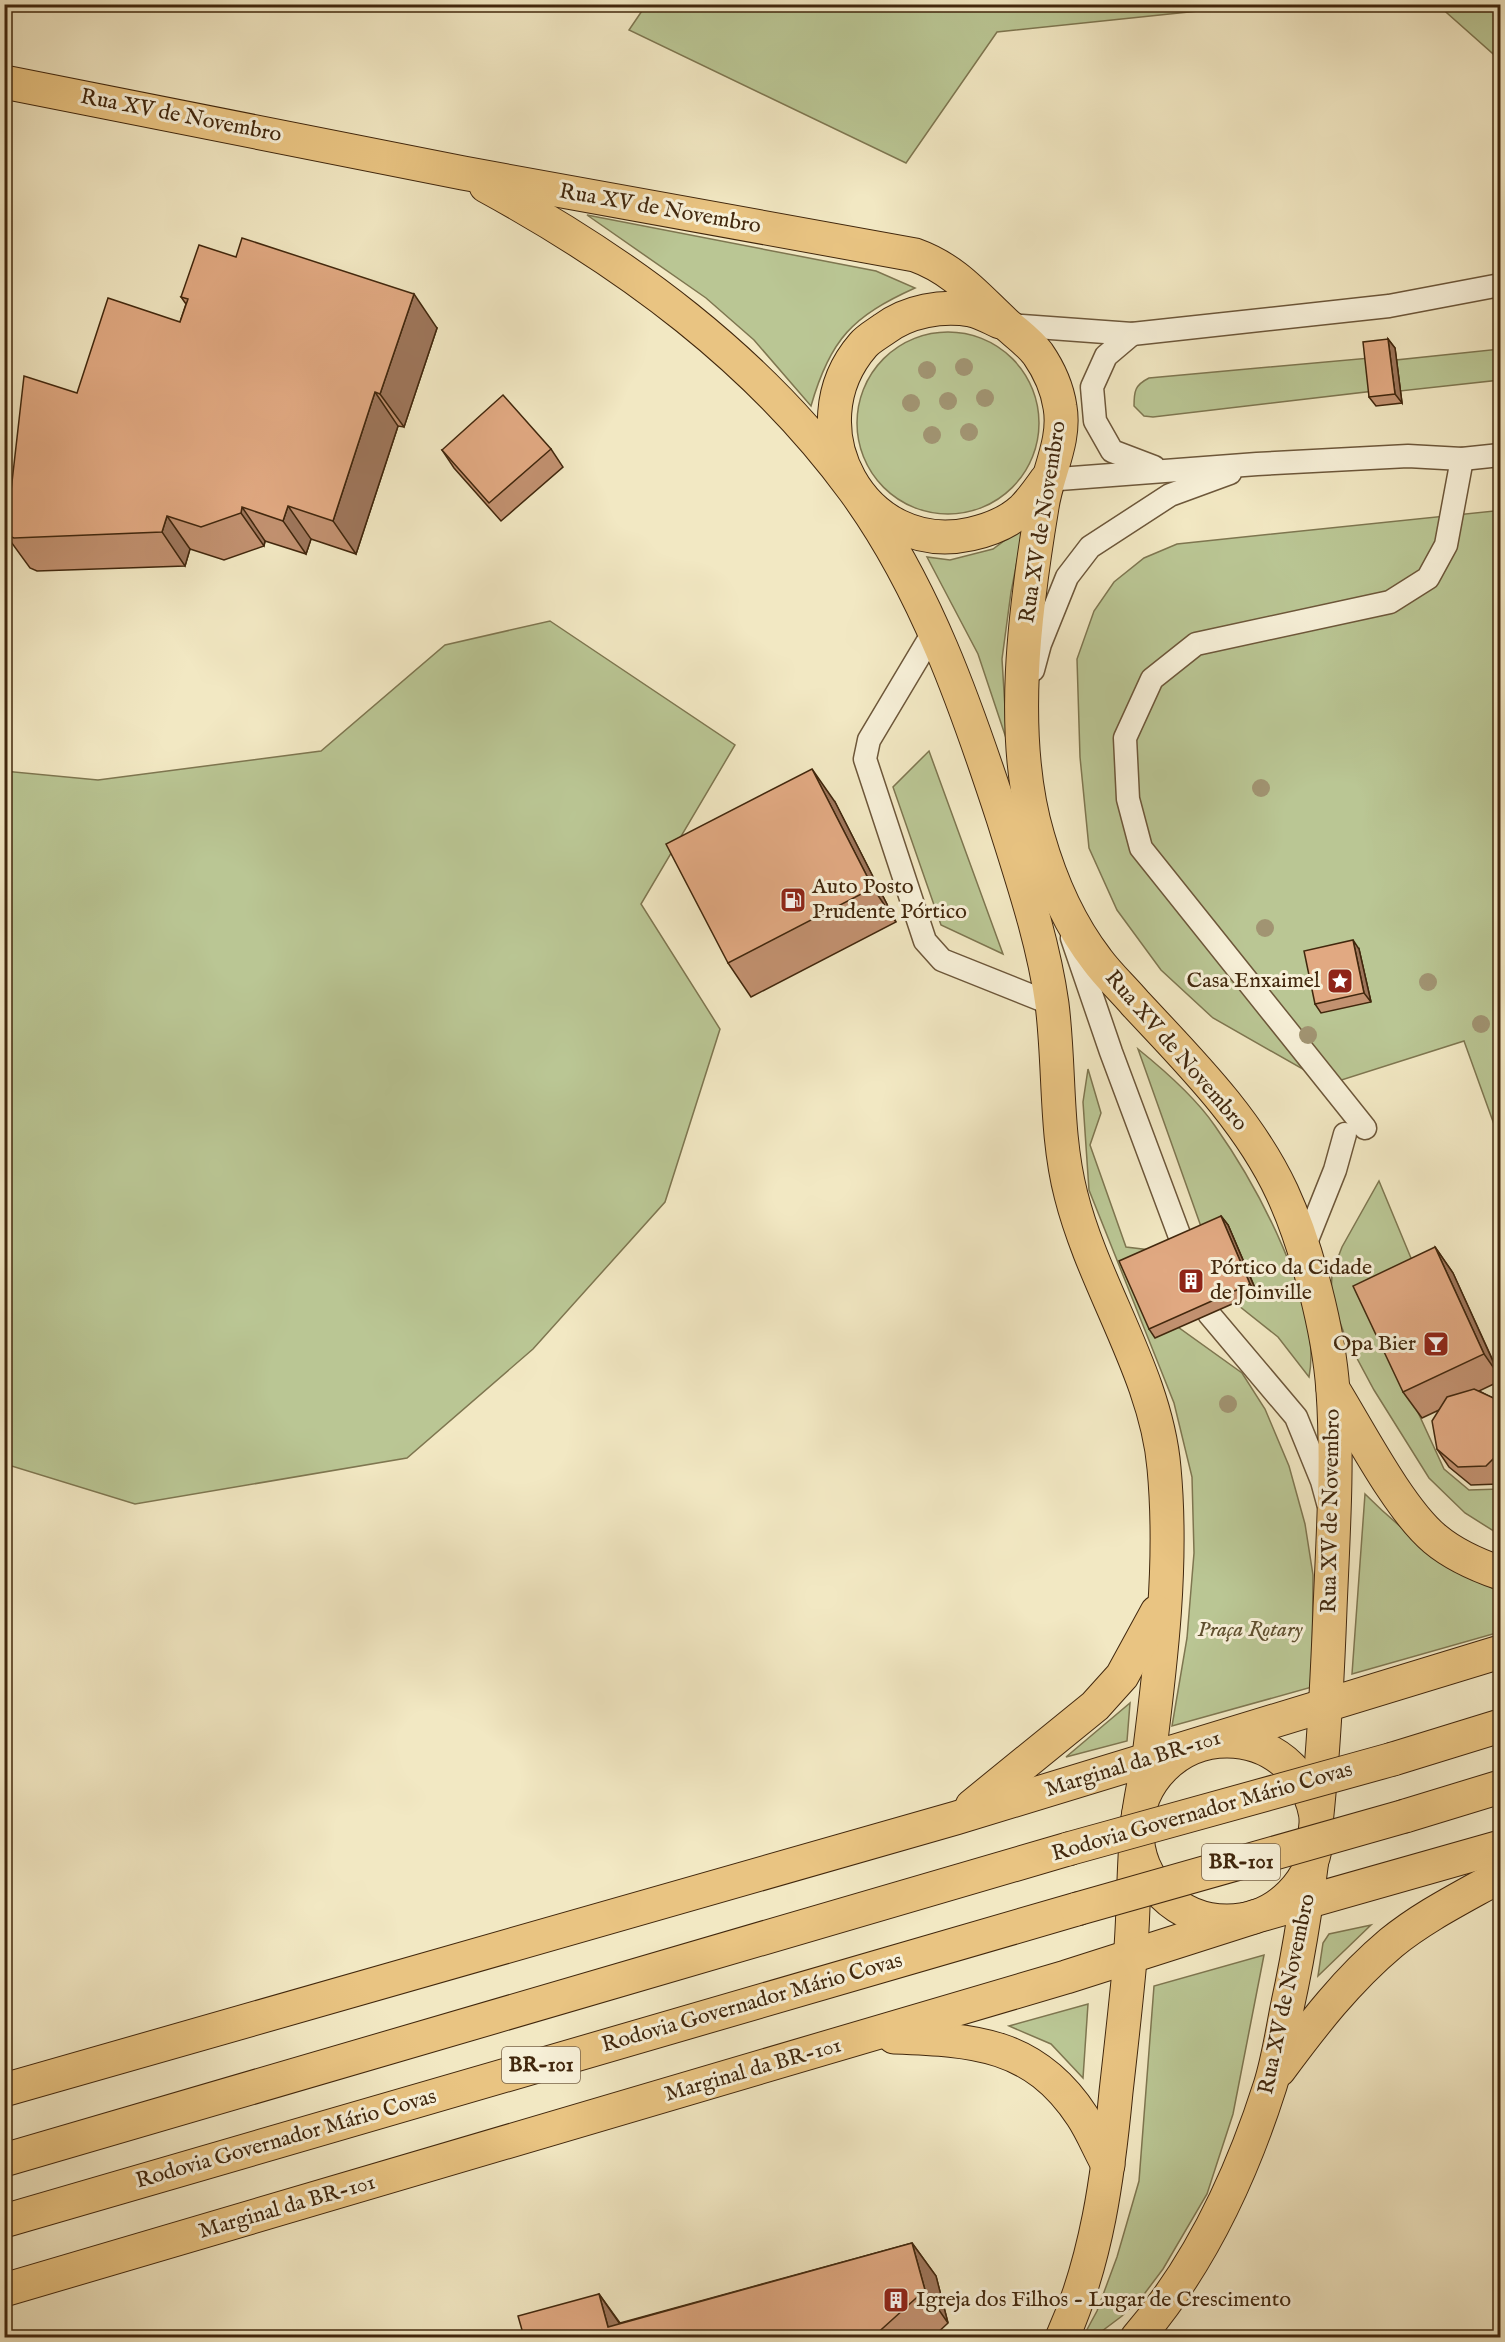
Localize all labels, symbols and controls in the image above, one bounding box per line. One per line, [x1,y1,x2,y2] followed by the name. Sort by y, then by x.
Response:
[78,83,284,149] street label: Rua XV de Novembro
[557,177,763,241] street label: Rua XV de Novembro
[1013,419,1073,625] street label: Rua XV de Novembro
[811,873,967,926] place label: Auto Posto Prudente Pórtico
[778,885,808,915] fuel station icon: Auto Posto Prudente Pórtico
[1098,965,1254,1137] street label: Rua XV de Novembro
[1325,966,1355,996] place icon: Casa Enxaimel
[1187,967,1320,995] place label: Casa Enxaimel
[1210,1254,1372,1307] place label: Pórtico da Cidade de Joinville
[1176,1266,1206,1296] building icon: Pórtico da Cidade de Joinville
[1421,1329,1451,1359] bar icon: Opa Bier
[1333,1330,1416,1358] place label: Opa Bier
[1315,1408,1347,1613] street label: Rua XV de Novembro
[1197,1616,1303,1644] park label: Praça Rotary
[1042,1724,1224,1804] street label: Marginal da BR-101
[1048,1756,1356,1868] street label: Rodovia Governador Mário Covas
[1202,1844,1280,1880] road number: BR-101
[1252,1891,1322,2097] street label: Rua XV de Novembro
[598,1947,906,2059] street label: Rodovia Governador Mário Covas
[661,2031,845,2109] street label: Marginal da BR-101
[502,2047,580,2083] road number: BR-101
[132,2083,440,2195] street label: Rodovia Governador Mário Covas
[195,2168,379,2246] street label: Marginal da BR-101
[881,2285,911,2315] building icon: Igreja dos Filhos - Lugar de Crescimento
[916,2286,1291,2314] place label: Igreja dos Filhos - Lugar de Crescimento

